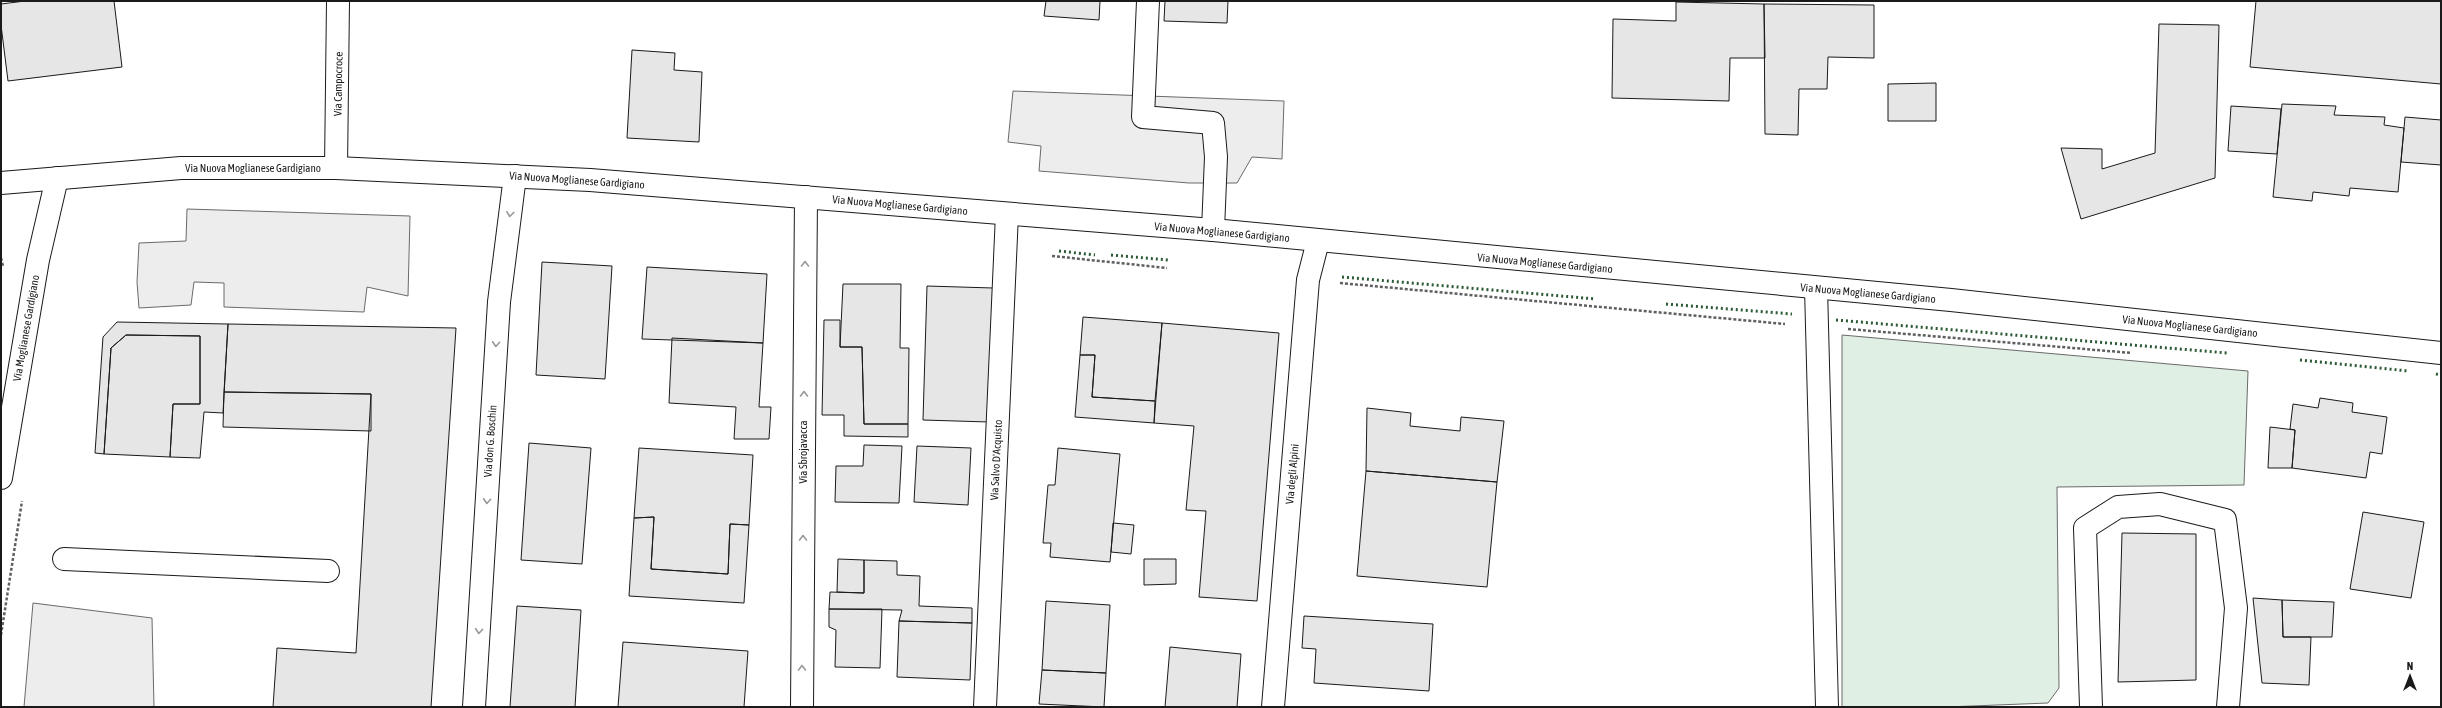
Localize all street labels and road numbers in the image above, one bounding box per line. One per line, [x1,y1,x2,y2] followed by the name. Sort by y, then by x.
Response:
[331,52,345,116] street label: Via Campocroce
[185,162,321,174] street label: Via Nuova Moglianese Gardigiano
[509,169,645,191] street label: Via Nuova Moglianese Gardigiano
[832,193,968,217] street label: Via Nuova Moglianese Gardigiano
[1154,220,1290,244] street label: Via Nuova Moglianese Gardigiano
[1477,251,1613,275] street label: Via Nuova Moglianese Gardigiano
[11,274,41,382] street label: Via Moglianese Gardigiano
[1800,281,1936,305] street label: Via Nuova Moglianese Gardigiano
[2122,313,2258,339] street label: Via Nuova Moglianese Gardigiano
[481,404,499,478] street label: Via don G. Boschin
[988,419,1004,501] street label: Via Salvo D'Acquisto
[797,420,809,484] street label: Via Sbrojavacca
[1283,443,1301,505] street label: Via degli Alpini

